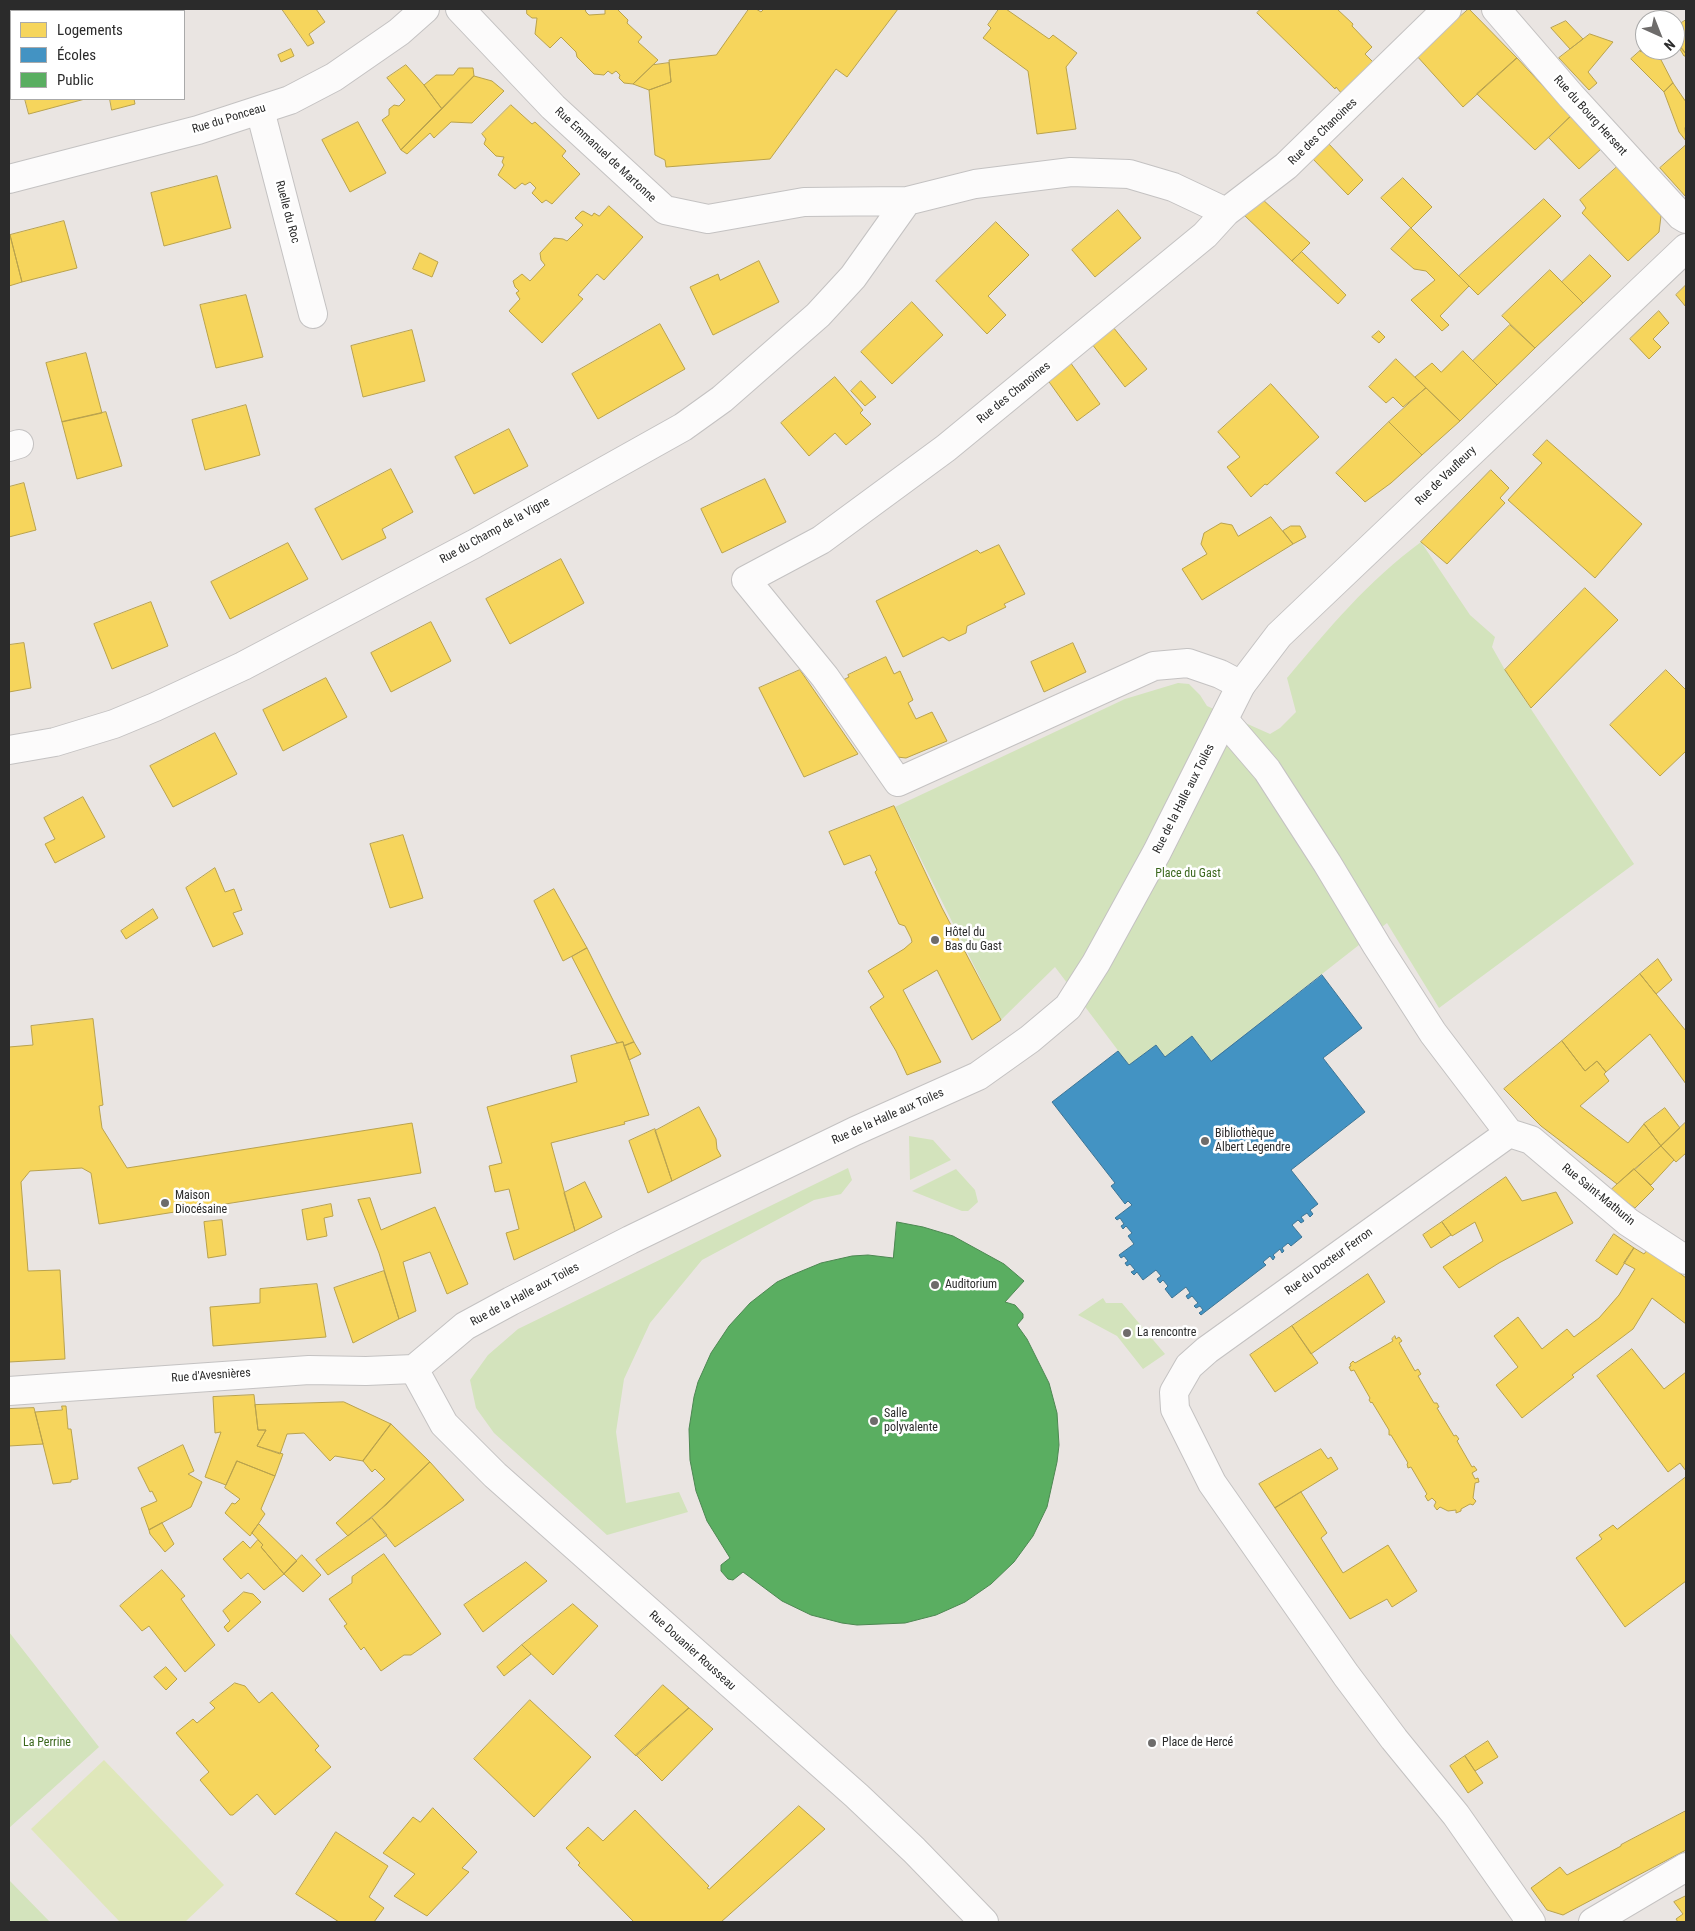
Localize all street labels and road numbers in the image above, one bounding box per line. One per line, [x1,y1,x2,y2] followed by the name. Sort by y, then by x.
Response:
[1550,73,1630,159] street label: Rue du Bourg Hersent
[1286,95,1360,169] street label: Rue des Chanoines
[190,101,268,137] street label: Rue du Ponceau
[551,104,659,206] street label: Rue Emmanuel de Martonne
[272,179,302,245] street label: Ruelle du Roc
[974,359,1054,427] street label: Rue des Chanoines
[1413,443,1479,509] street label: Rue de Vaufleury
[437,495,553,567] street label: Rue du Champ de la Vigne
[1150,742,1218,856] street label: Rue de la Halle aux Toiles
[830,1086,946,1148] street label: Rue de la Halle aux Toiles
[1559,1161,1637,1229] street label: Rue Saint-Mathurin
[1282,1225,1376,1299] street label: Rue du Docteur Ferron
[468,1260,582,1330] street label: Rue de la Halle aux Toiles
[171,1366,251,1386] street label: Rue d'Avesnières
[646,1608,738,1694] street label: Rue Douanier Rousseau

